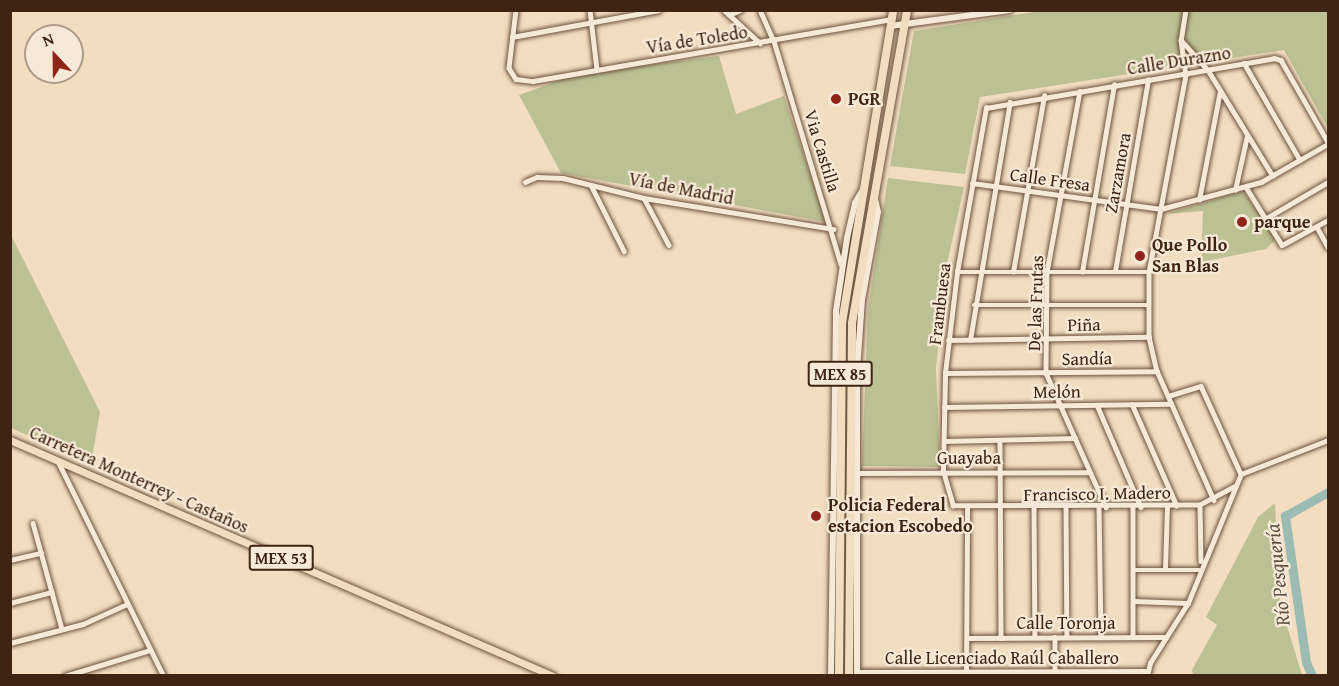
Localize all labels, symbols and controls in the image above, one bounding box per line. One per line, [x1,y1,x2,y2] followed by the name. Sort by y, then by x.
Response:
[645,21,749,59] street label: Vía de Toledo
[24,24,84,84] north arrow
[39,26,57,52] text: N
[1126,42,1232,80] street label: Calle Durazno
[848,88,881,110] place label: PGR
[829,92,843,106] marker: PGR
[799,107,845,195] street label: Via Castilla
[1100,131,1136,215] street label: Zarzamora
[1008,164,1092,196] street label: Calle Fresa
[627,168,735,210] street label: Vía de Madrid
[1254,211,1311,233] place label: parque
[1235,215,1249,229] marker: parque
[1152,235,1227,278] place label: Que Pollo San Blas
[1133,249,1147,263] marker: Que Pollo San Blas
[1024,255,1048,351] street label: De las Frutas
[924,262,956,346] street label: Frambuesa
[1067,314,1101,336] street label: Piña
[1062,348,1112,370] street label: Sandía
[807,361,873,387] road number: MEX 85
[1033,381,1081,403] street label: Melón
[26,422,252,538] street label: Carretera Monterrey - Castaños
[937,447,1001,469] street label: Guayaba
[1023,482,1171,506] street label: Francisco I. Madero
[828,495,973,538] place label: Policia Federal estacion Escobedo
[809,509,823,523] marker: Policia Federal estacion Escobedo
[1260,523,1294,627] water label: Río Pesquería
[248,545,314,571] road number: MEX 53
[1016,612,1116,634] street label: Calle Toronja
[885,647,1119,669] street label: Calle Licenciado Raúl Caballero

